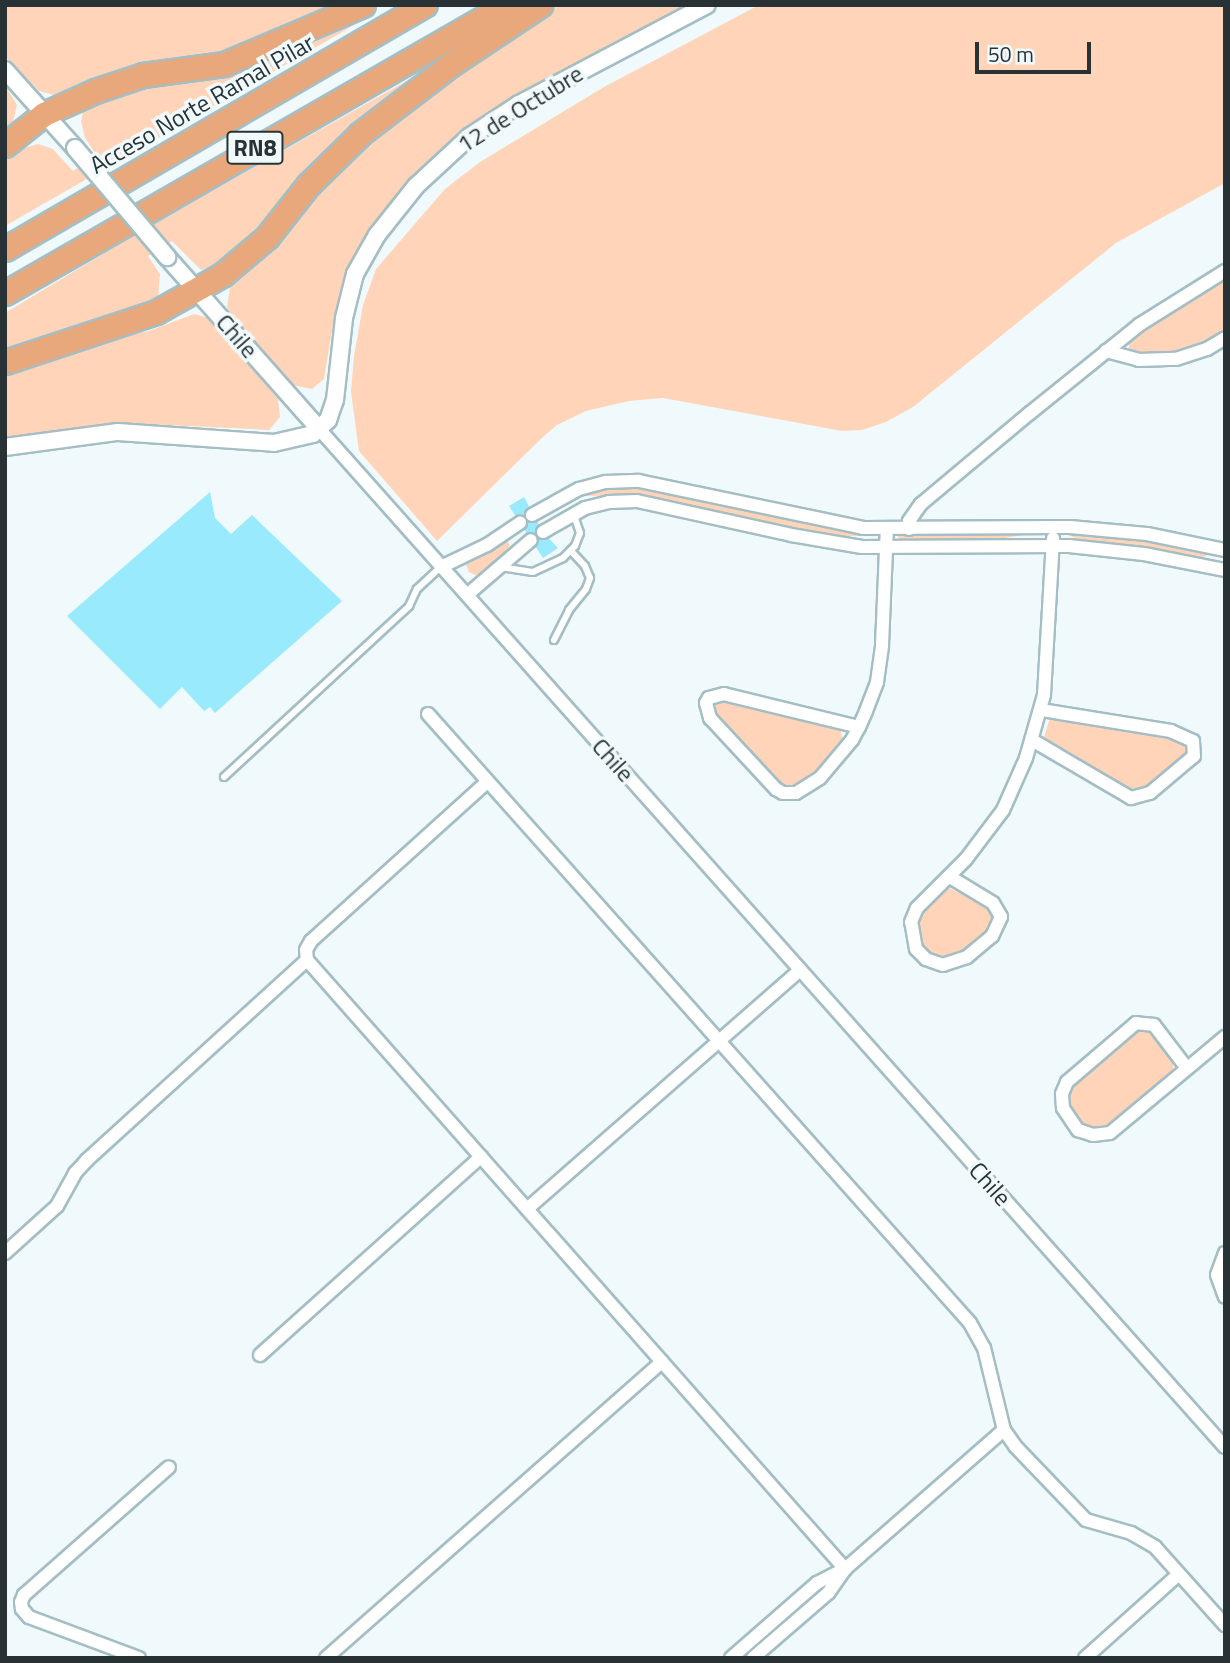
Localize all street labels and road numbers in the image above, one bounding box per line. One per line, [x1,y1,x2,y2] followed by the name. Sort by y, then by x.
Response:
[85,28,319,180] street label: Acceso Norte Ramal Pilar
[452,59,588,159] street label: 12 de Octubre
[225,128,285,168] road number: RN8
[210,308,264,364] street label: Chile
[586,732,640,788] street label: Chile
[963,1156,1017,1212] street label: Chile

